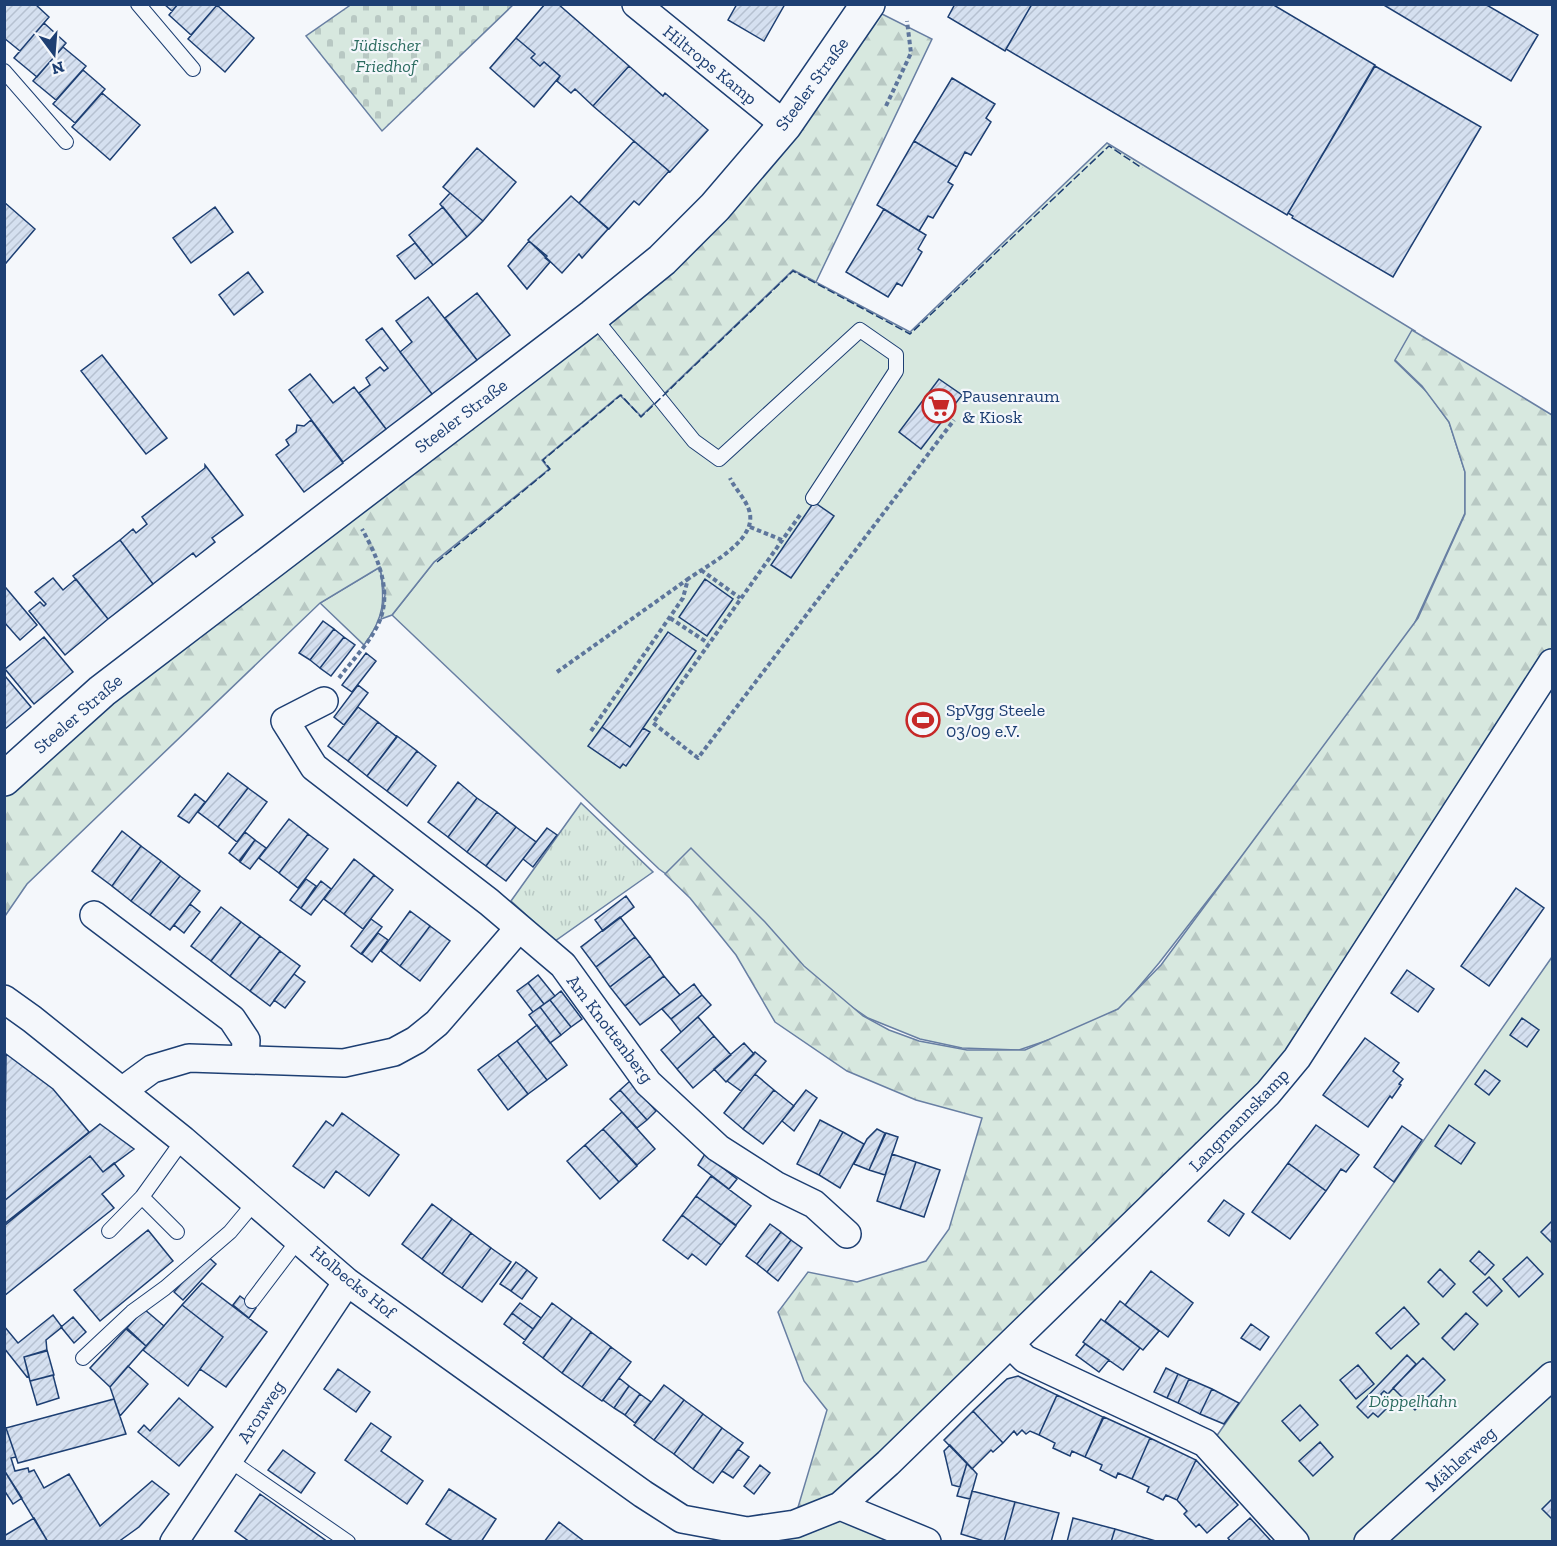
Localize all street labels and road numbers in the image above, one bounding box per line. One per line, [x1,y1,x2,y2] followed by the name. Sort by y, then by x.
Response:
[659,20,761,110] street label: Hiltrops Kamp
[771,33,853,135] street label: Steeler Straße
[410,374,512,458] street label: Steeler Straße
[29,669,127,759] street label: Steeler Straße
[562,970,658,1088] street label: Am Knottenberg
[1184,1064,1294,1176] street label: Langmannskamp
[306,1241,401,1324] street label: Holbecks Hof
[233,1376,289,1447] street label: Aronweg
[1421,1422,1501,1496] street label: Mählerweg

